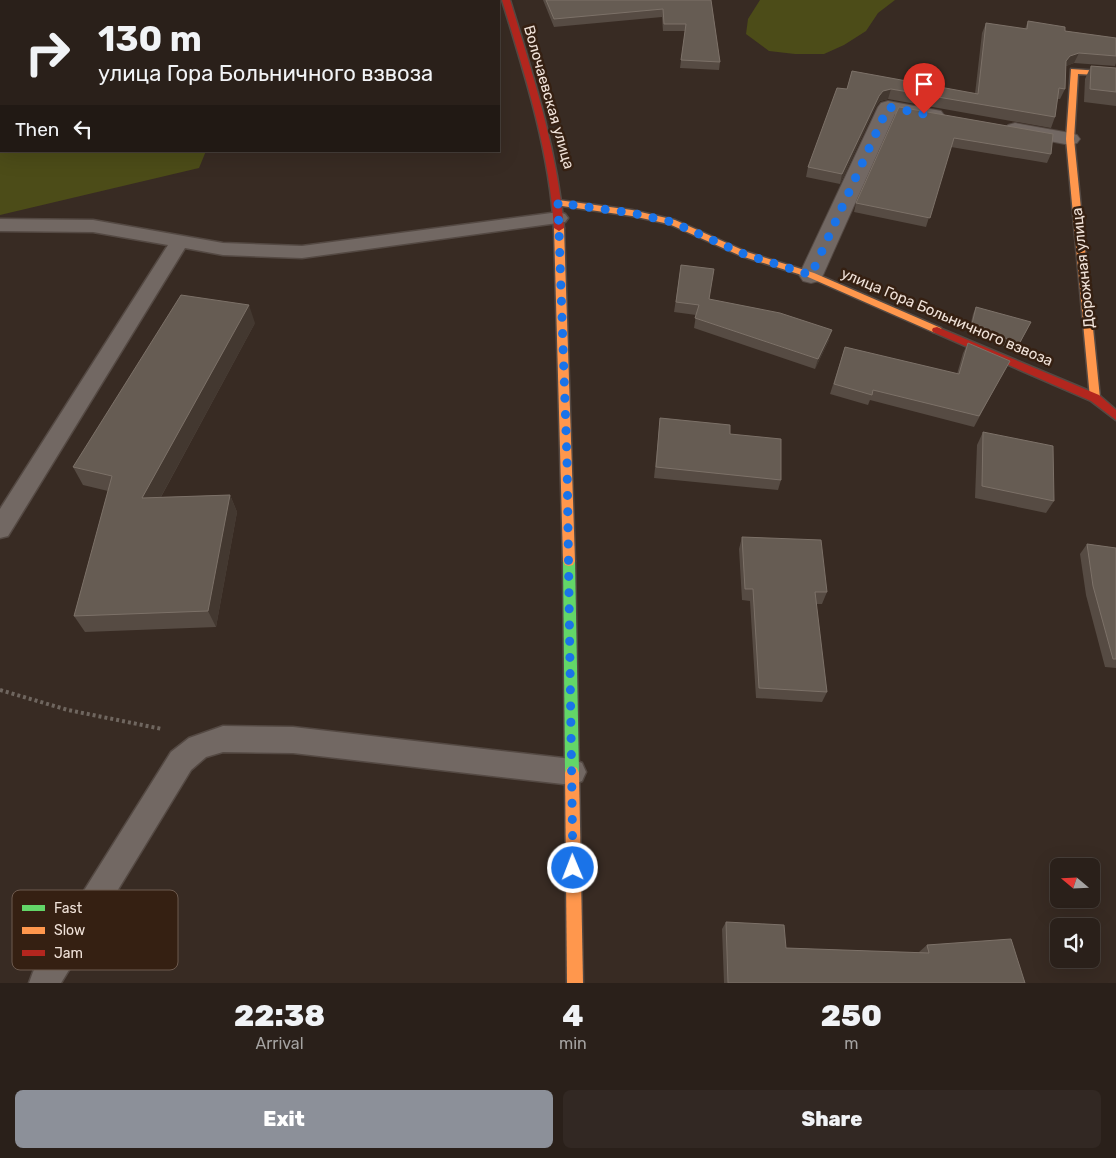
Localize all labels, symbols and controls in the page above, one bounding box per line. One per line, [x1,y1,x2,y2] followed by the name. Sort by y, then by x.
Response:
[98,18,202,60] text: 130 m
[15,20,80,85] icon: right
[520,23,578,171] street label: Волочаевская улица
[98,60,433,87] text: улица Гора Больничного взвоза
[903,63,945,114] pin
[910,70,938,98] icon: arrive
[69,115,97,143] icon: left
[15,118,59,141] text: Then
[1068,207,1098,329] street label: Дорожная улица
[838,264,1056,370] street label: улица Гора Больничного взвоза
[546,841,598,893] position arrow
[1050,858,1100,908] north arrow
[1050,858,1100,968] map controls
[12,890,178,970] legend
[54,900,83,917] text: Fast
[1050,918,1100,968] button: sound
[54,922,85,939] text: Slow
[54,945,83,962] text: Jam
[234,998,325,1034] text: 22:38
[562,998,584,1034] text: 4
[821,998,882,1034] text: 250
[256,1034,304,1053] text: Arrival
[559,1034,587,1053] text: min
[844,1034,859,1053] text: m
[15,1090,553,1148] button: Exit
[563,1090,1101,1148] button: Share

